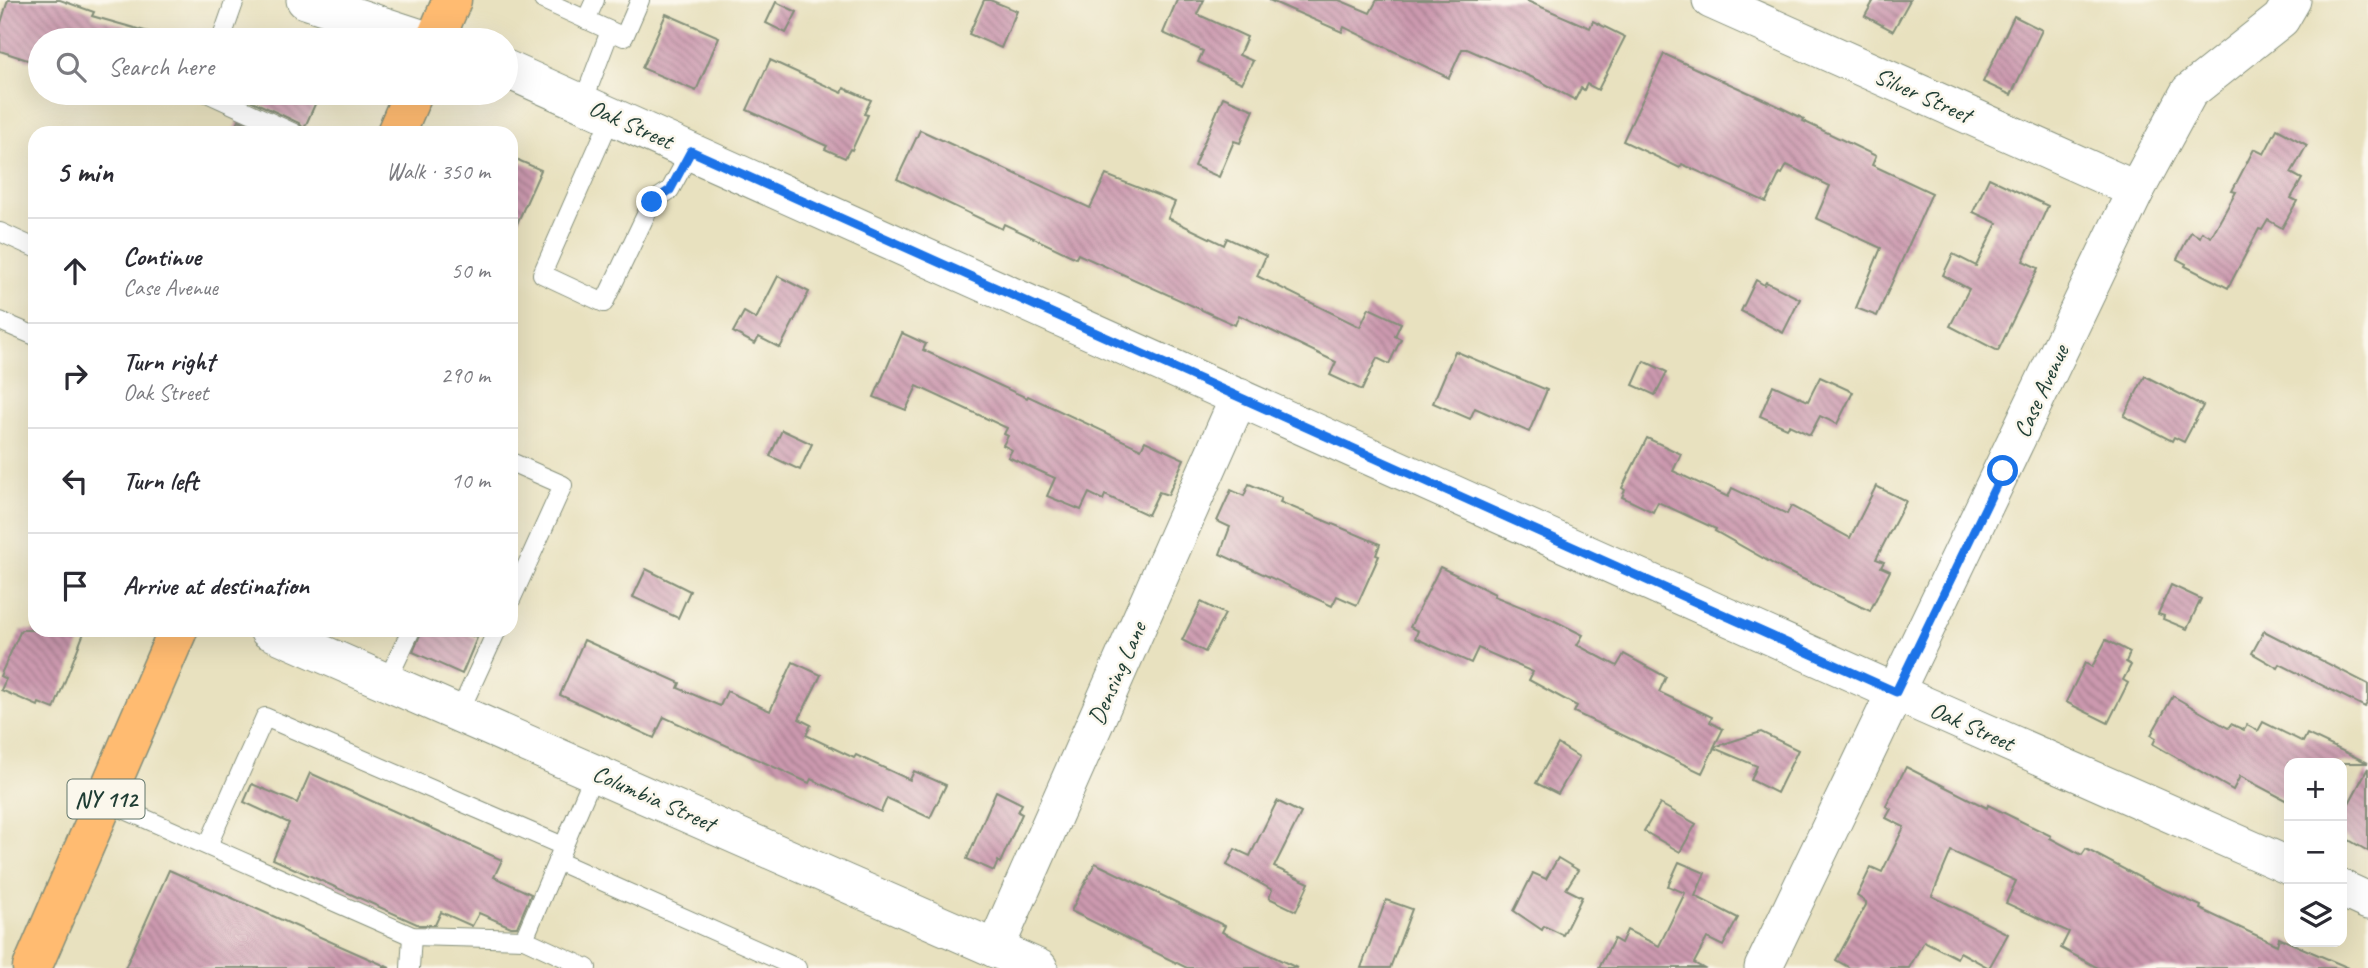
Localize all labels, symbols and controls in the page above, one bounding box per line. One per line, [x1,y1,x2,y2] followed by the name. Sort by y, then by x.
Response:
[28,28,518,105] search box
[52,48,90,86] icon: search
[108,50,214,83] text: Search here
[1870,60,1979,131] street label: Silver Street
[584,92,680,157] street label: Oak Street
[56,153,113,191] text: 5 min
[386,157,490,186] text: Walk · 350 m
[636,186,667,217] route end
[123,240,201,273] text: Continue
[56,252,94,290] icon: ahead
[451,256,490,285] text: 50 m
[123,273,218,302] text: Case Avenue
[2007,338,2076,442] street label: Case Avenue
[123,345,214,378] text: Turn right
[56,357,94,395] icon: right
[441,361,490,390] text: 290 m
[123,378,208,407] text: Oak Street
[1987,455,2018,486] route start
[56,462,94,500] icon: left
[123,464,198,497] text: Turn left
[451,466,490,495] text: 10 m
[56,567,94,605] icon: arrive
[123,569,309,602] text: Arrive at destination
[1081,615,1154,729] street label: Densing Lane
[1925,694,2021,759] street label: Oak Street
[588,758,723,840] street label: Columbia Street
[2284,758,2347,947] map controls
[2284,758,2347,821] button: +
[68,779,144,818] road number: NY 112
[2284,821,2347,884] button: −
[2284,884,2347,947] button: layers

